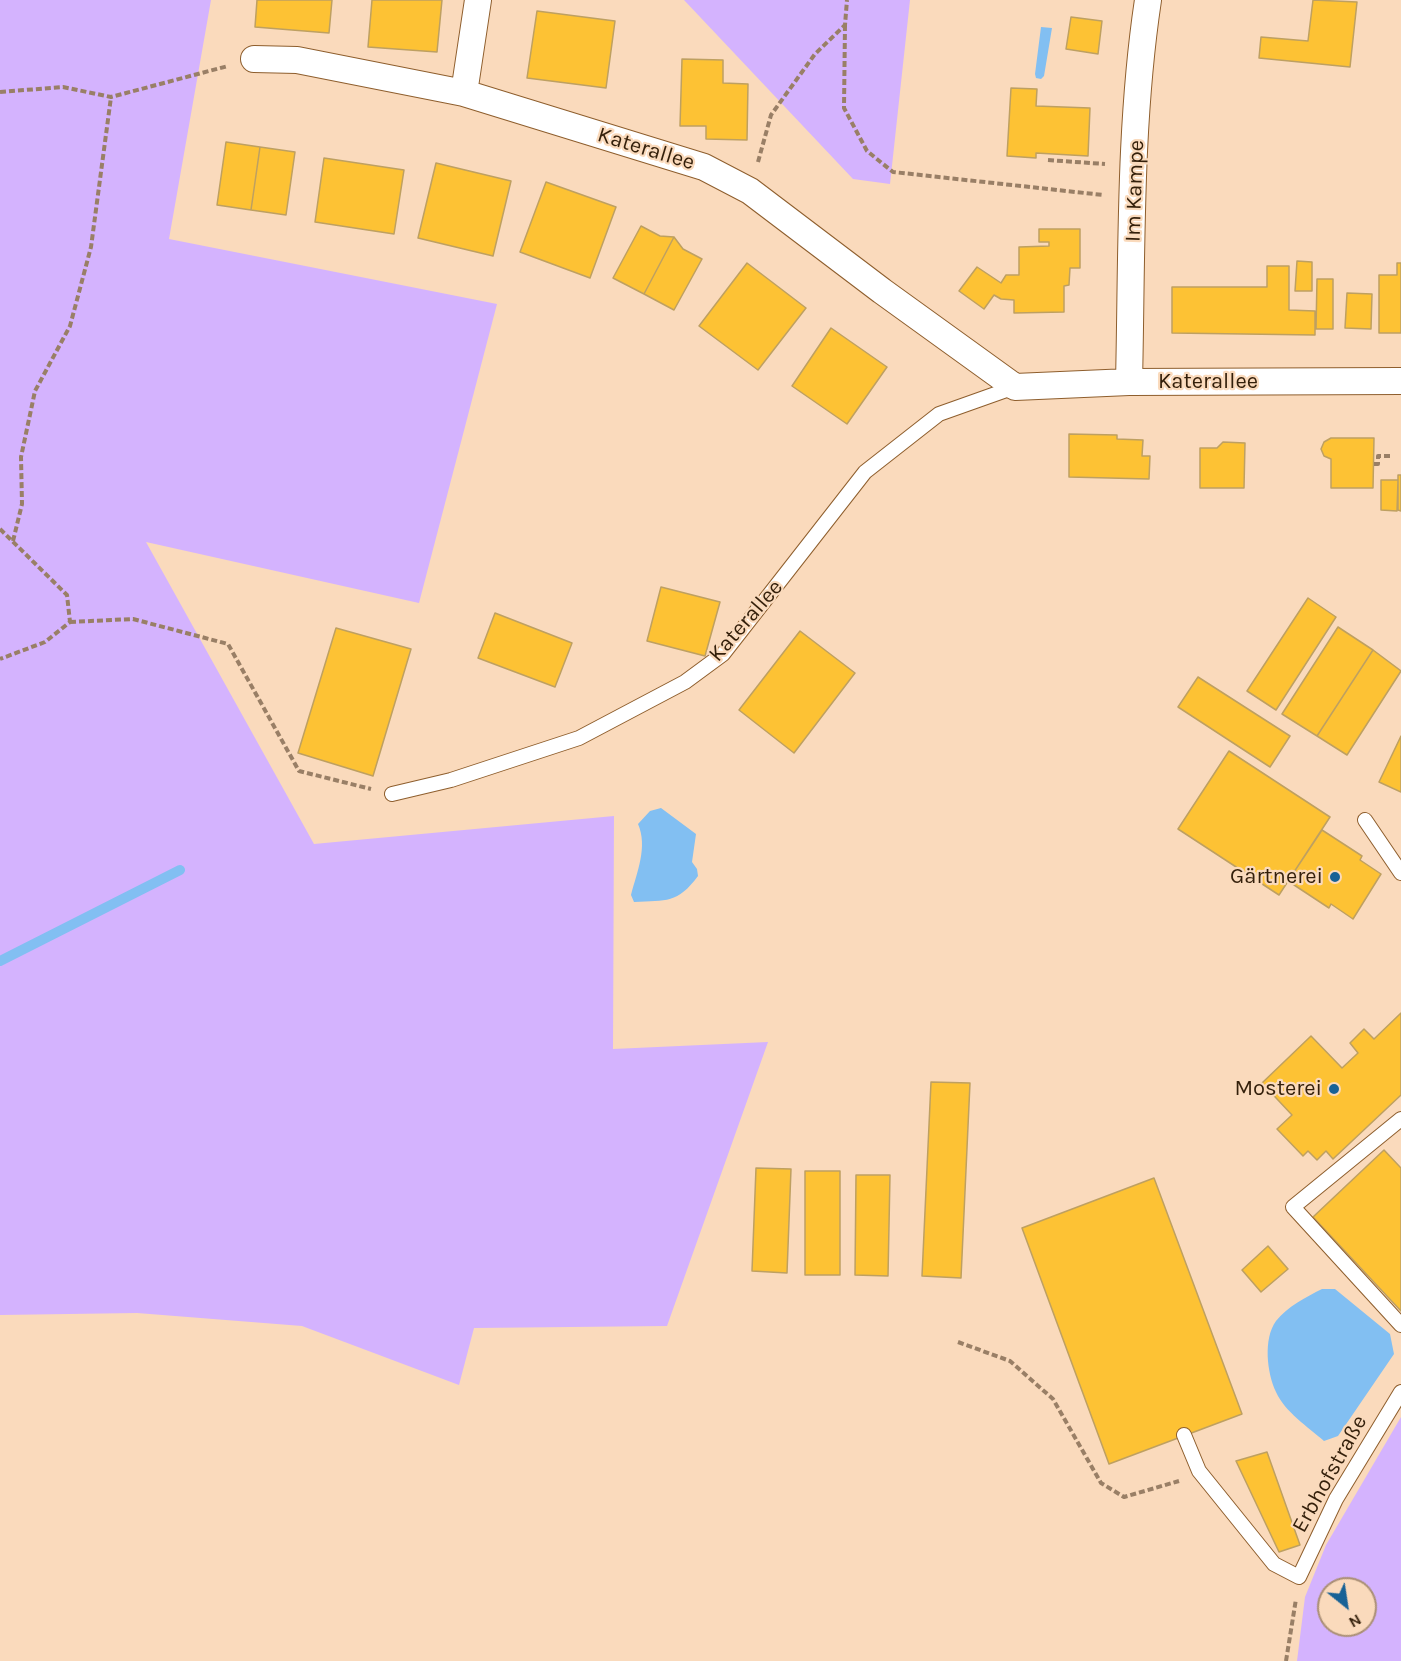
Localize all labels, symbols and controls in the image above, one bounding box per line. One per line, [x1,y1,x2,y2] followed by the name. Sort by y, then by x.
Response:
[594,122,698,176] street label: Katerallee
[1120,139,1150,243] street label: Im Kampe
[1158,369,1258,395] street label: Katerallee
[703,575,789,667] street label: Katerallee
[1230,864,1323,890] place label: Gärtnerei
[1328,870,1342,884] marker: Gärtnerei
[1234,1076,1322,1102] place label: Mosterei
[1327,1082,1341,1096] marker: Mosterei
[1287,1411,1373,1537] street label: Erbhofstraße
[1317,1577,1377,1637] north arrow
[1346,1610,1365,1632] text: N

